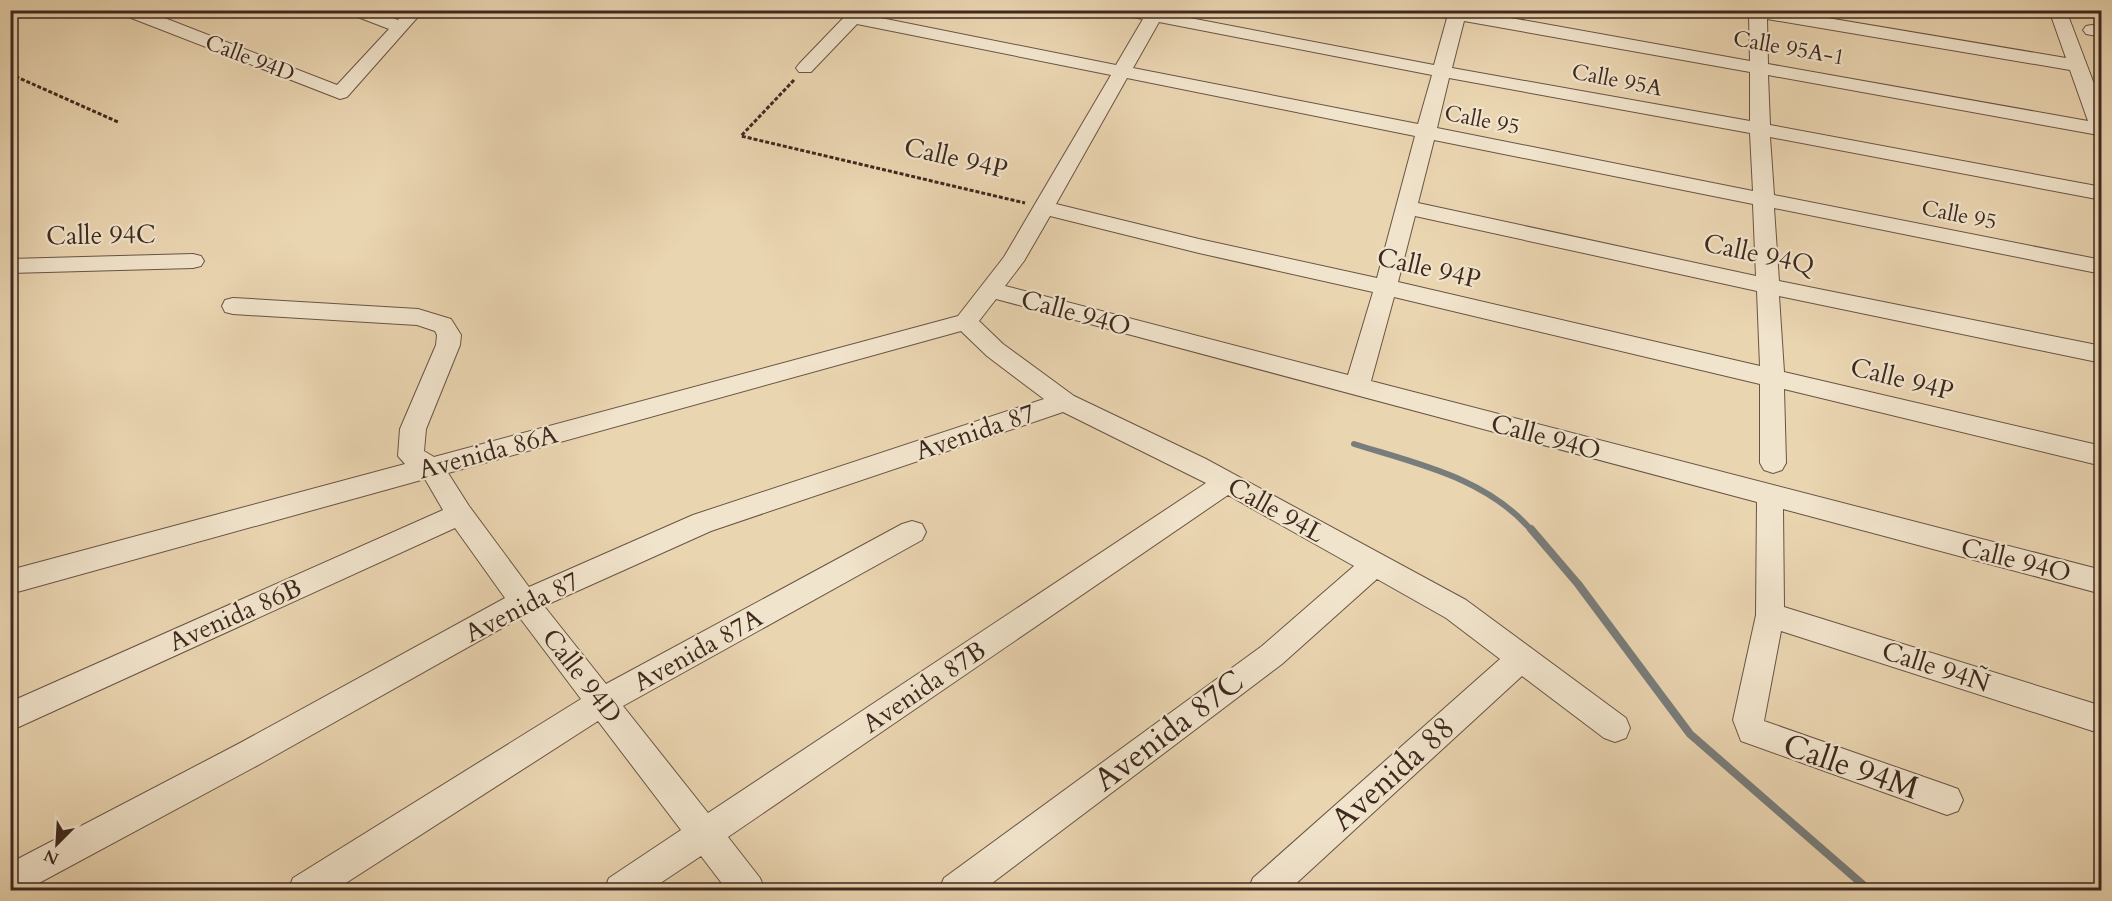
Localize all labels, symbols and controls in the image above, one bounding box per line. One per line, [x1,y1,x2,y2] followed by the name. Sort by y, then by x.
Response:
[1731,23,1847,73] street label: Calle 95A-1
[201,27,299,89] street label: Calle 94D
[1569,57,1665,104] street label: Calle 95A
[1442,98,1522,142] street label: Calle 95
[901,129,1011,187] street label: Calle 94P
[1919,193,1999,237] street label: Calle 95
[46,217,156,253] street label: Calle 94C
[1700,225,1818,283] street label: Calle 94Q
[1374,239,1484,297] street label: Calle 94P
[1017,282,1135,344] street label: Calle 94O
[1847,349,1957,409] street label: Calle 94P
[911,395,1039,469] street label: Avenida 87
[1487,406,1605,468] street label: Calle 94O
[415,416,562,487] street label: Avenida 86A
[1221,469,1331,551] street label: Calle 94L
[1957,529,2075,591] street label: Calle 94O
[459,563,585,651] street label: Avenida 87
[163,570,307,660] street label: Avenida 86B
[627,600,769,700] street label: Avenida 87A
[534,622,630,730] street label: Calle 94D
[855,633,993,741] street label: Avenida 87B
[1877,633,1995,701] street label: Calle 94Ñ
[1085,660,1253,802] street label: Avenida 87C
[1321,706,1465,842] street label: Avenida 88
[1777,723,1925,811] street label: Calle 94M
[27,814,87,874] north arrow
[40,844,62,870] text: N

